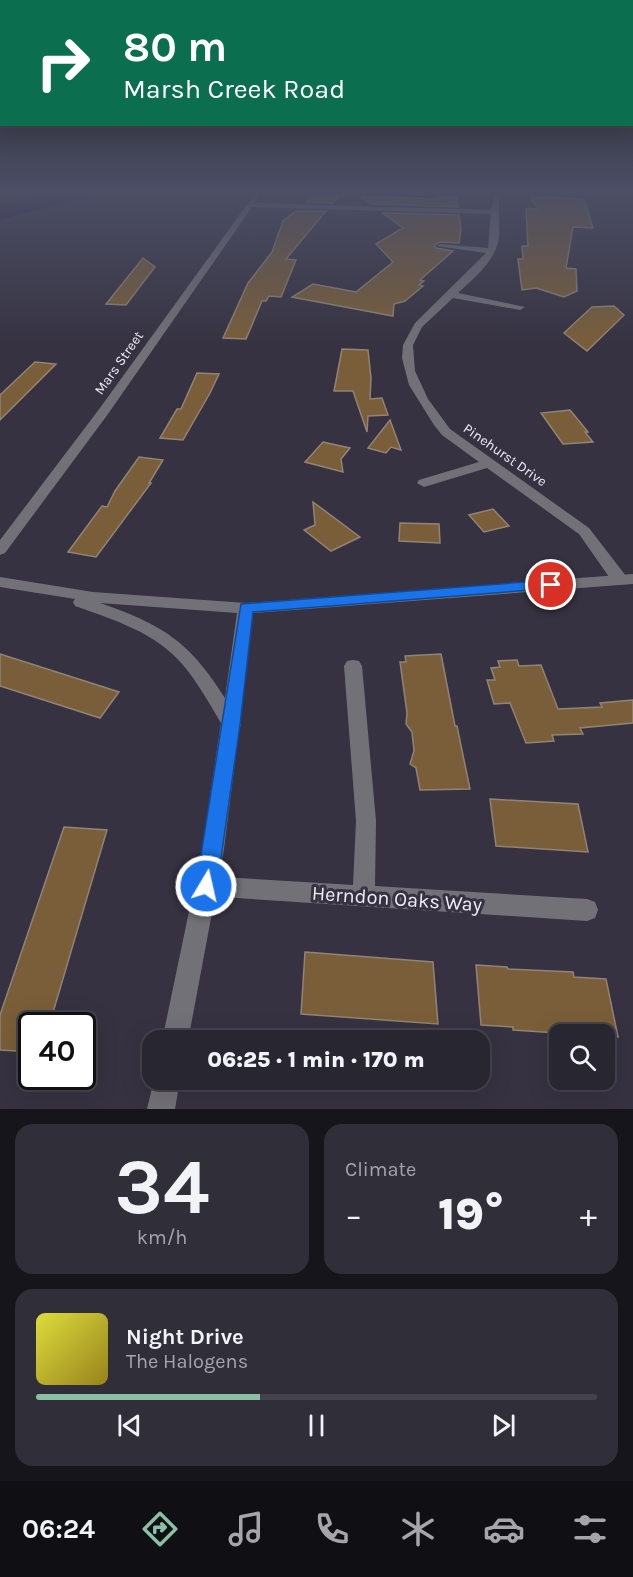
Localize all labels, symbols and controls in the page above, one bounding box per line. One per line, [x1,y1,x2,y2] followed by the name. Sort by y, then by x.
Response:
[123,22,227,72] text: 80 m
[24,24,102,102] icon: right
[123,73,345,105] text: Marsh Creek Road
[91,328,147,398] street label: Mars Street
[460,420,550,490] street label: Pinehurst Drive
[525,559,576,610] pin
[534,568,567,601] icon: arrive
[174,854,238,918] position arrow
[311,882,483,916] street label: Herndon Oaks Way
[18,1012,96,1090] speed limit sign: 40
[549,1024,615,1090] map controls
[549,1024,615,1090] button: search
[207,1047,425,1073] text: 06:25 · 1 min · 170 m
[115,1141,209,1233] text: 34
[345,1158,416,1181] text: Climate
[438,1188,504,1240] text: 19°
[345,1196,362,1234] text: −
[580,1196,597,1234] text: +
[137,1226,187,1249] text: km/h
[126,1324,244,1350] text: Night Drive
[126,1350,248,1373] text: The Halogens
[113,1409,146,1442] icon: previous
[300,1409,333,1442] icon: pause
[487,1409,520,1442] icon: next
[139,1508,181,1550] icon: directions
[225,1508,267,1550] icon: music
[311,1508,353,1550] icon: phone
[397,1508,439,1550] icon: climate
[483,1508,525,1550] icon: car
[569,1508,611,1550] icon: filters
[22,1513,95,1545] text: 06:24

